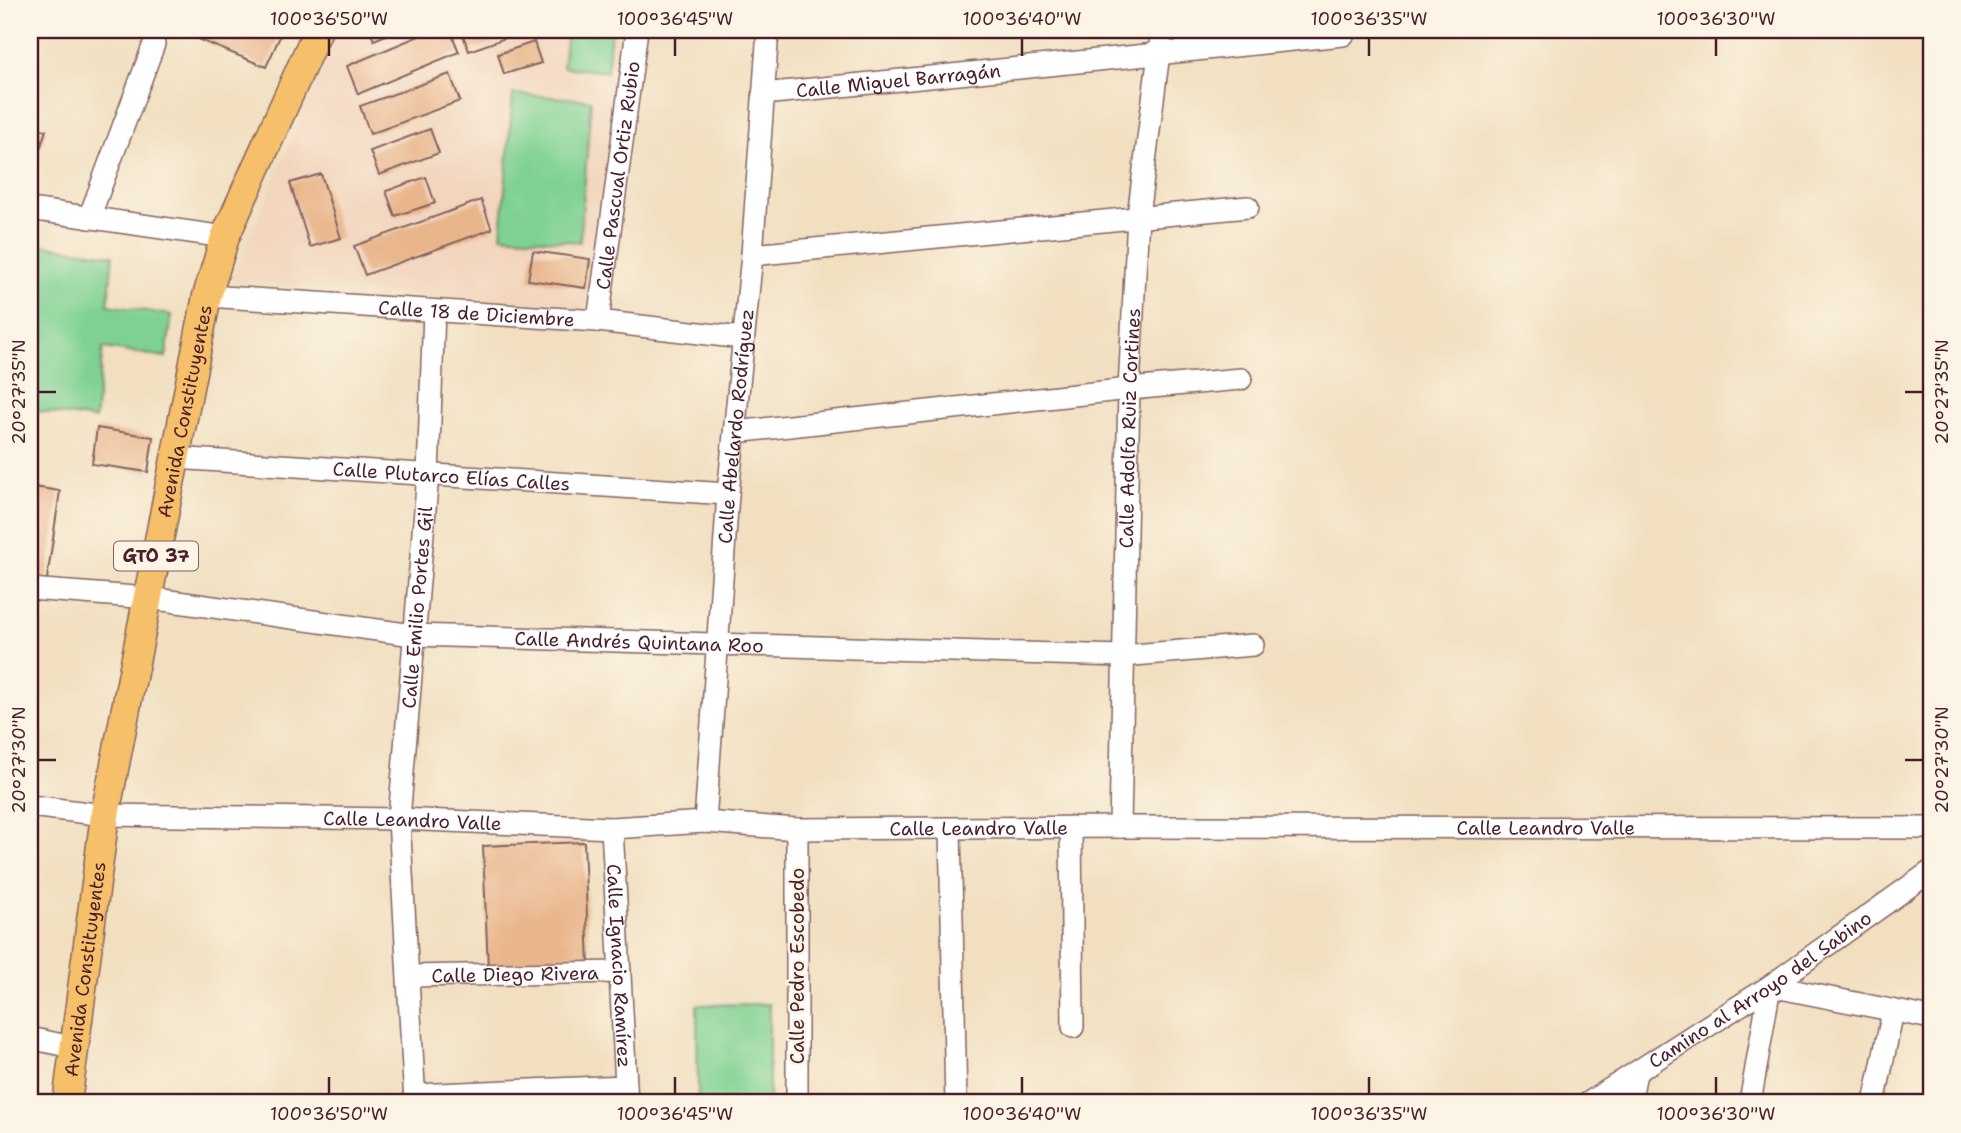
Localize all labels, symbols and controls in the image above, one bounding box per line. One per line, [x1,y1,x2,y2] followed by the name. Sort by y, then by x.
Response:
[270,7,388,31] text: 100°36'50"W
[617,7,733,31] text: 100°36'45"W
[963,7,1081,31] text: 100°36'40"W
[1311,7,1427,31] text: 100°36'35"W
[1657,7,1775,31] text: 100°36'30"W
[795,58,1002,104] street label: Calle Miguel Barragán
[590,60,646,291] street label: Calle Pascual Ortiz Rubio
[377,295,575,332] street label: Calle 18 de Diciembre
[152,303,218,520] street label: Avenida Constituyentes
[713,307,760,545] street label: Calle Abelardo Rodríguez
[1114,307,1146,549] street label: Calle Adolfo Ruiz Cortines
[7,339,31,445] text: 20°27'35"N
[1930,339,1954,445] text: 20°27'35"N
[332,456,571,497] street label: Calle Plutarco Elías Calles
[396,505,438,709] street label: Calle Emilio Portes Gil
[114,542,198,570] road number: GTO 37
[514,626,764,658] street label: Calle Andrés Quintana Roo
[7,706,31,814] text: 20°27'30"N
[1930,706,1954,814] text: 20°27'30"N
[323,806,502,836] street label: Calle Leandro Valle
[889,815,1068,841] street label: Calle Leandro Valle
[1457,815,1635,841] street label: Calle Leandro Valle
[59,860,112,1078] street label: Avenida Constituyentes
[601,863,637,1068] street label: Calle Ignacio Ramírez
[785,868,810,1064] street label: Calle Pedro Escobedo
[1644,905,1877,1074] street label: Camino al Arroyo del Sabino
[431,960,599,989] street label: Calle Diego Rivera
[270,1102,388,1126] text: 100°36'50"W
[617,1102,733,1126] text: 100°36'45"W
[963,1102,1081,1126] text: 100°36'40"W
[1311,1102,1427,1126] text: 100°36'35"W
[1657,1102,1775,1126] text: 100°36'30"W

